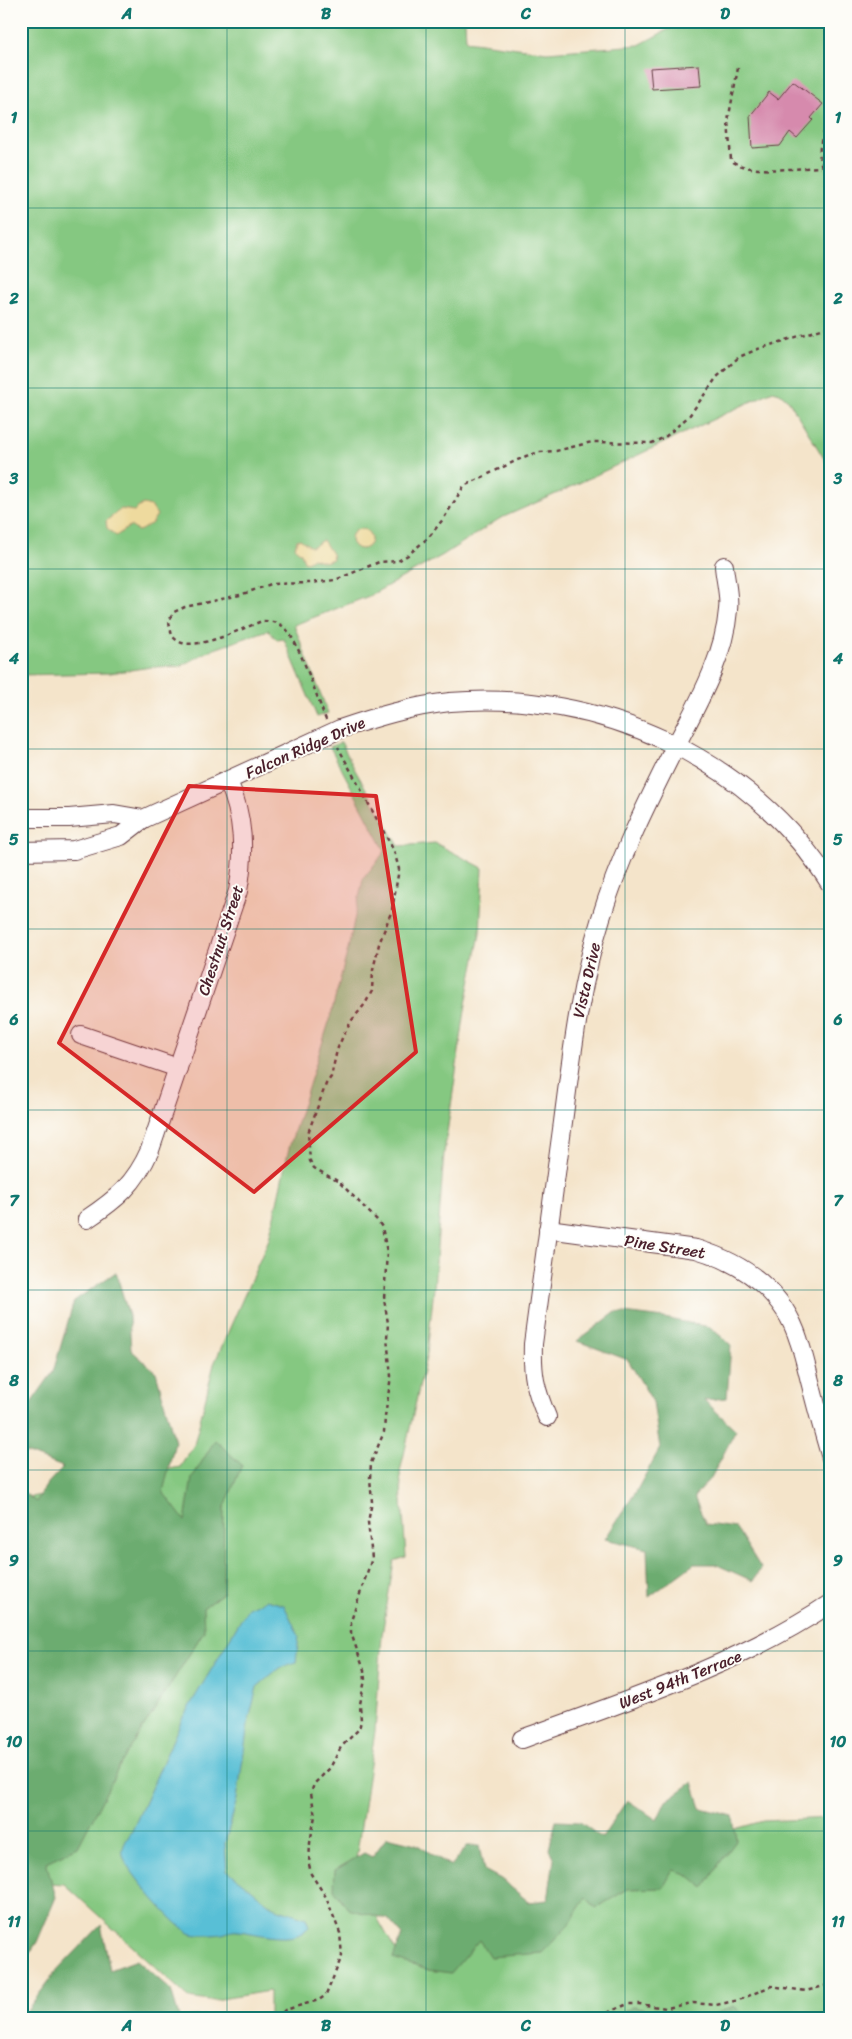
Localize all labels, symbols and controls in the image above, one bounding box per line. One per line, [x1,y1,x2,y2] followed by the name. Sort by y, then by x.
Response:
[121,0,132,28] text: A
[321,0,332,28] text: B
[520,0,532,28] text: C
[720,0,730,28] text: D
[11,103,18,132] text: 1
[835,103,842,132] text: 1
[8,284,19,313] text: 2
[832,284,843,313] text: 2
[9,464,19,493] text: 3
[833,464,843,493] text: 3
[8,644,19,673] text: 4
[832,644,843,673] text: 4
[240,708,370,787] street label: Falcon Ridge Drive
[9,825,19,854] text: 5
[833,825,843,854] text: 5
[189,881,252,999] street label: Chestnut Street
[564,939,609,1021] street label: Vista Drive
[8,1005,19,1034] text: 6
[832,1005,843,1034] text: 6
[9,1186,20,1215] text: 7
[833,1186,844,1215] text: 7
[622,1226,708,1267] street label: Pine Street
[8,1366,19,1395] text: 8
[832,1366,843,1395] text: 8
[9,1546,19,1575] text: 9
[833,1546,843,1575] text: 9
[614,1641,746,1717] street label: West 94th Terrace
[6,1727,22,1756] text: 10
[830,1727,846,1756] text: 10
[7,1907,21,1936] text: 11
[831,1907,845,1936] text: 11
[121,2011,132,2039] text: A
[321,2011,332,2039] text: B
[520,2011,532,2039] text: C
[720,2011,730,2039] text: D

